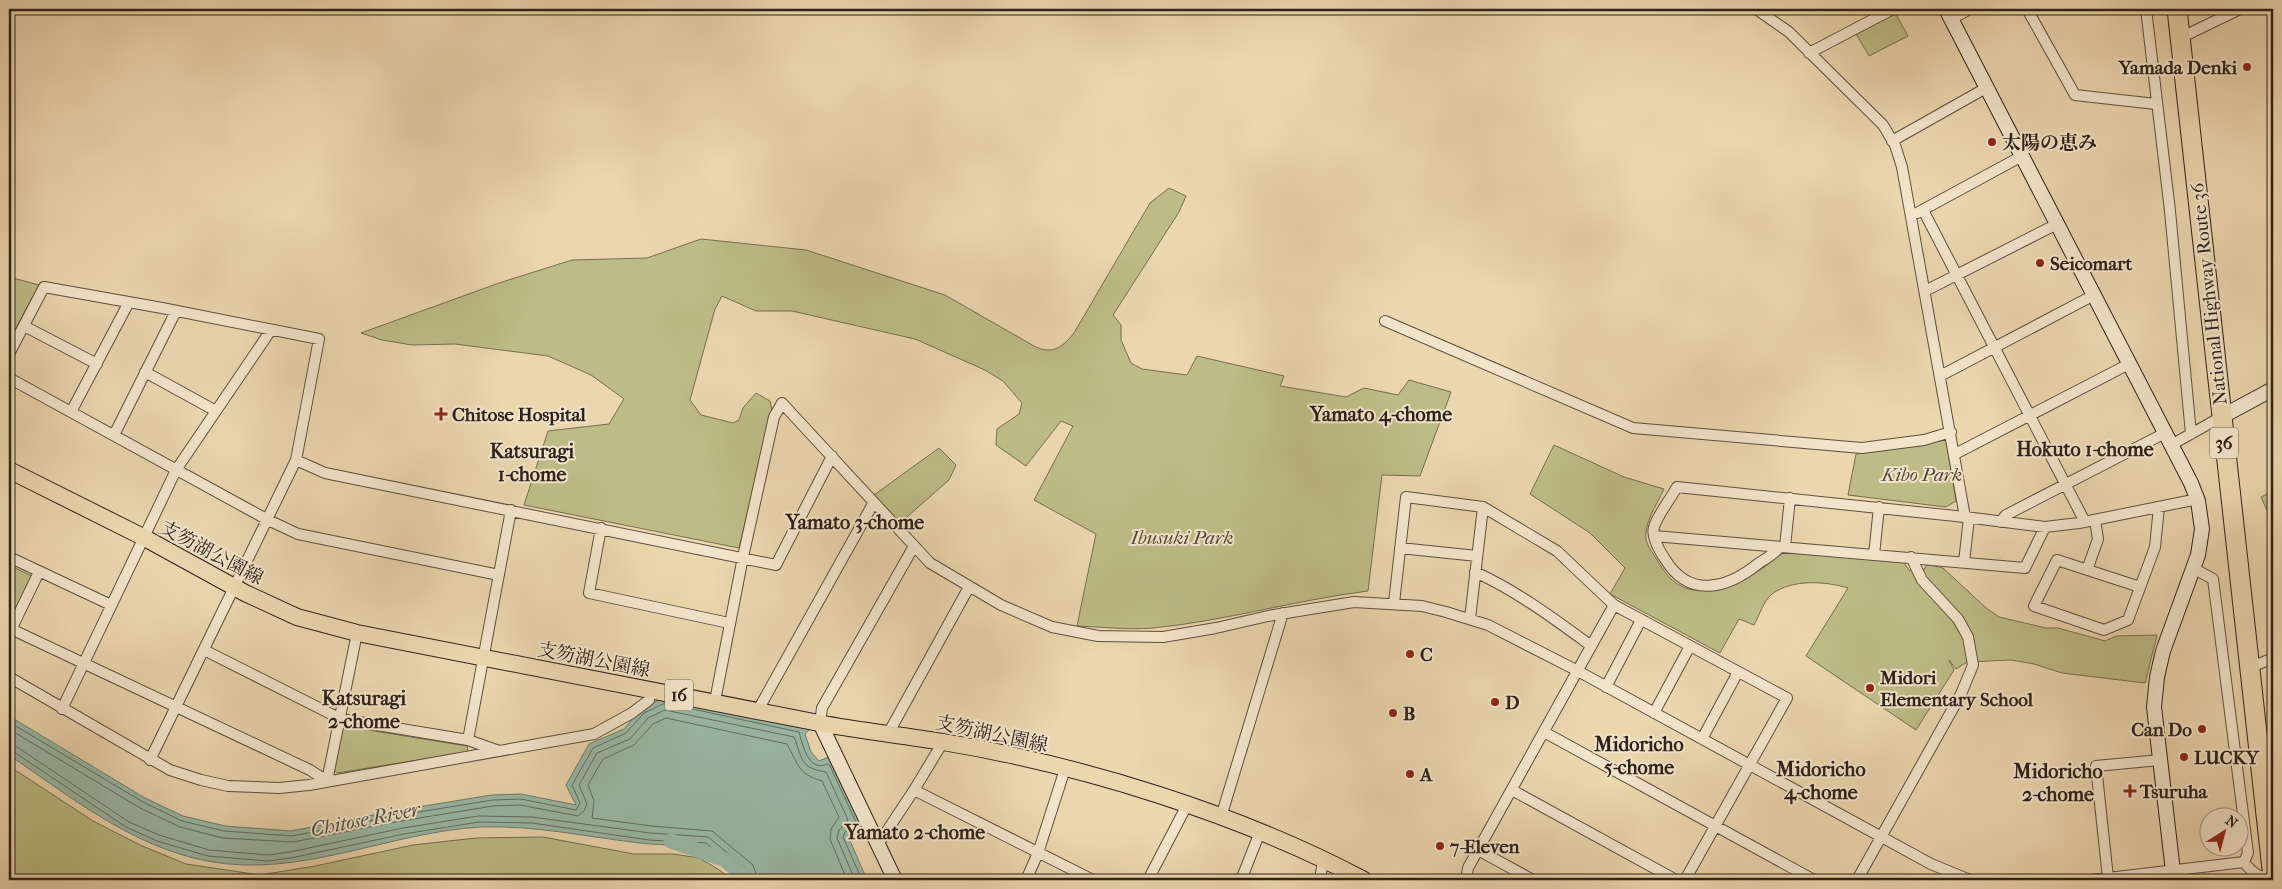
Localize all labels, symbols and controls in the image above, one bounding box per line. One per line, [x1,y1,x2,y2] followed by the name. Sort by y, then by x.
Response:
[2118,57,2237,79] place label: Yamada Denki
[2241,61,2253,73] marker: Yamada Denki
[2002,132,2097,154] place label: 太陽の恵み
[1986,136,1998,148] marker: 太陽の恵み
[2186,181,2232,406] street label: National Highway Route 36
[2050,253,2132,275] place label: Seicomart
[2034,257,2046,269] marker: Seicomart
[1309,403,1452,427] district label: Yamato 4-chome
[452,404,587,426] place label: Chitose Hospital
[434,407,448,421] marker: Chitose Hospital
[2210,428,2238,458] road number: 36
[2016,438,2154,461] district label: Hokuto 1-chome
[490,440,575,486] district label: Katsuragi 1-chome
[1880,464,1962,486] park label: Kibo Park
[785,511,924,534] district label: Yamato 3-chome
[156,516,267,589] street label: 支笏湖公園線
[1130,527,1233,549] park label: Ibusuki Park
[536,638,652,682] street label: 支笏湖公園線
[1420,644,1433,666] place label: C
[1404,648,1416,660] marker: C
[1879,667,2034,711] place label: Midori Elementary School
[665,680,693,710] road number: 16
[1864,682,1876,694] marker: Midori Elementary School
[322,687,407,733] district label: Katsuragi 2-chome
[1505,692,1520,714] place label: D
[1489,696,1501,708] marker: D
[1403,703,1415,725] place label: B
[1387,707,1399,719] marker: B
[934,711,1050,757] street label: 支笏湖公園線
[2131,719,2192,741] place label: Can Do
[2196,723,2208,735] marker: Can Do
[1593,733,1684,779] district label: Midoricho 5-chome
[2194,747,2260,769] place label: LUCKY
[2178,751,2190,763] marker: LUCKY
[1775,758,1866,805] district label: Midoricho 4-chome
[2012,760,2103,806] district label: Midoricho 2-chome
[1419,764,1433,786] place label: A
[1404,768,1416,780] marker: A
[2139,781,2209,803] place label: Tsuruha
[2124,785,2136,797] marker: Tsuruha
[309,797,424,841] water label: Chitose River
[2200,806,2250,856] north arrow
[2222,812,2241,832] text: N
[844,821,985,844] district label: Yamato 2-chome
[1449,836,1521,858] place label: 7-Eleven
[1434,840,1446,852] marker: 7-Eleven

